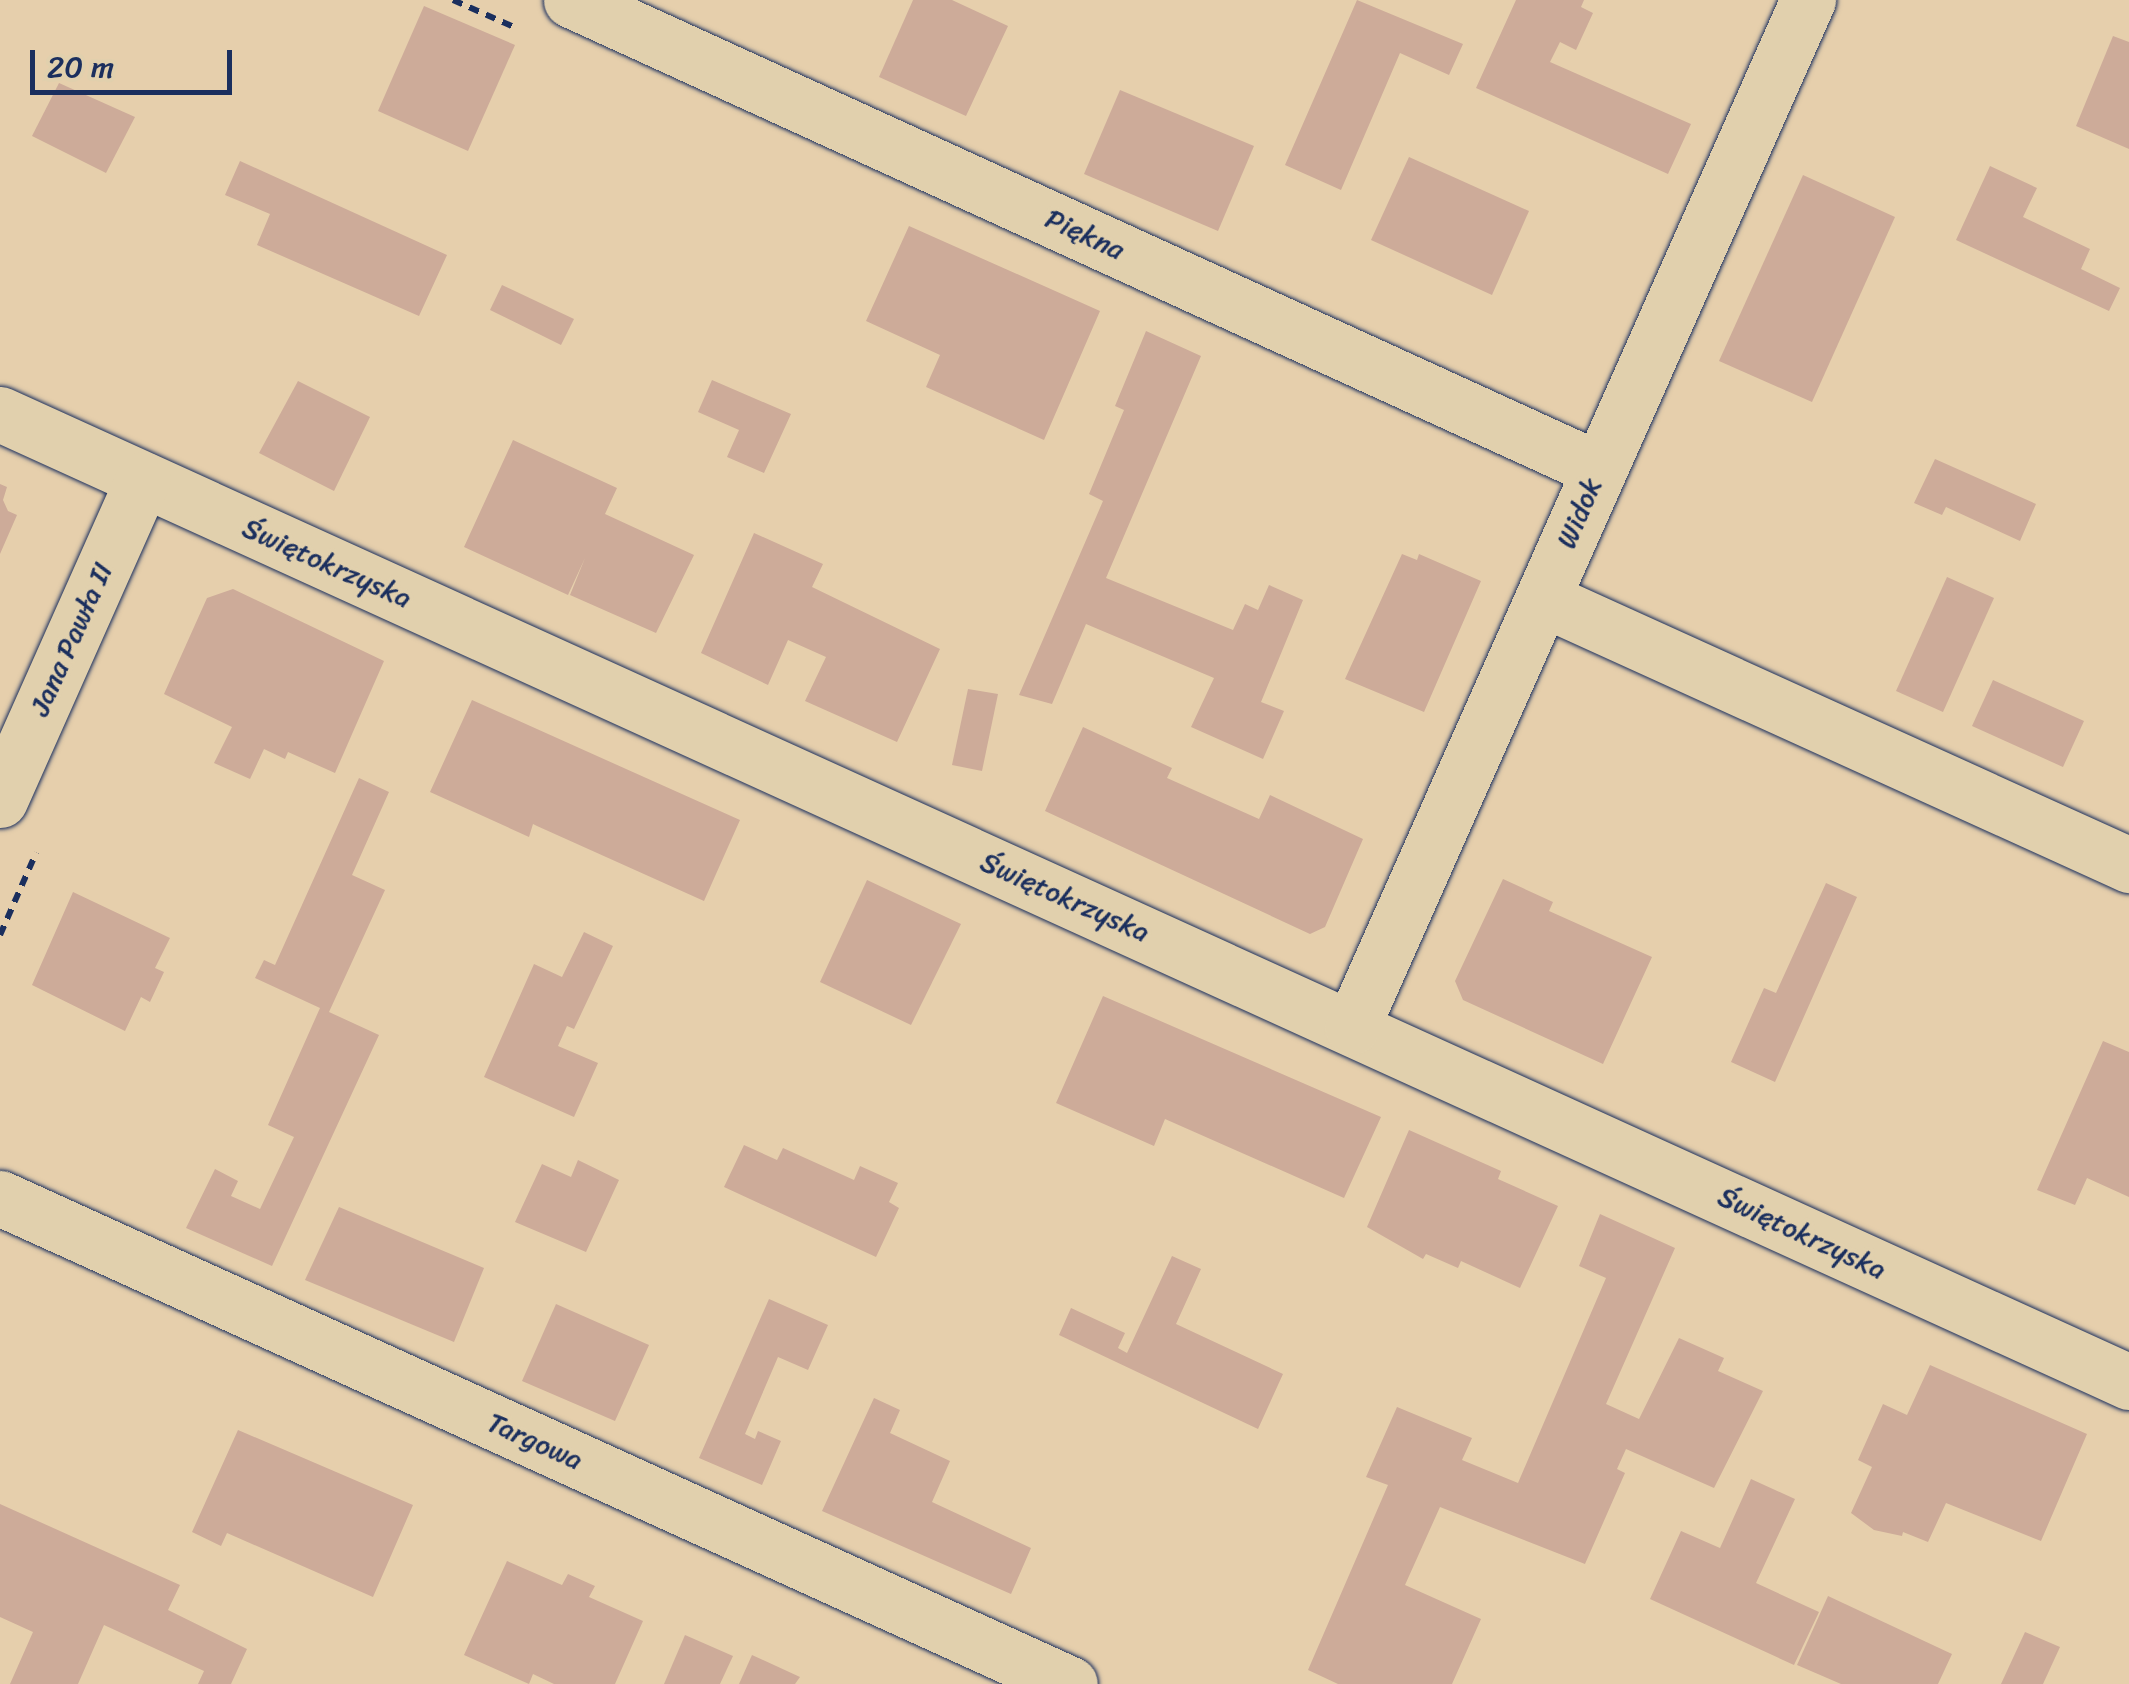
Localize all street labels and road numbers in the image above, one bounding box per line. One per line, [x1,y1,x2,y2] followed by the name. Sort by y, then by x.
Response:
[1040,201,1130,267] street label: Piękna
[1549,473,1609,553] street label: Widok
[237,511,417,615] street label: Świętokrzyska
[22,557,120,721] street label: Jana Pawła II
[975,845,1155,949] street label: Świętokrzyska
[1713,1179,1891,1287] street label: Świętokrzyska
[482,1405,588,1477] street label: Targowa

